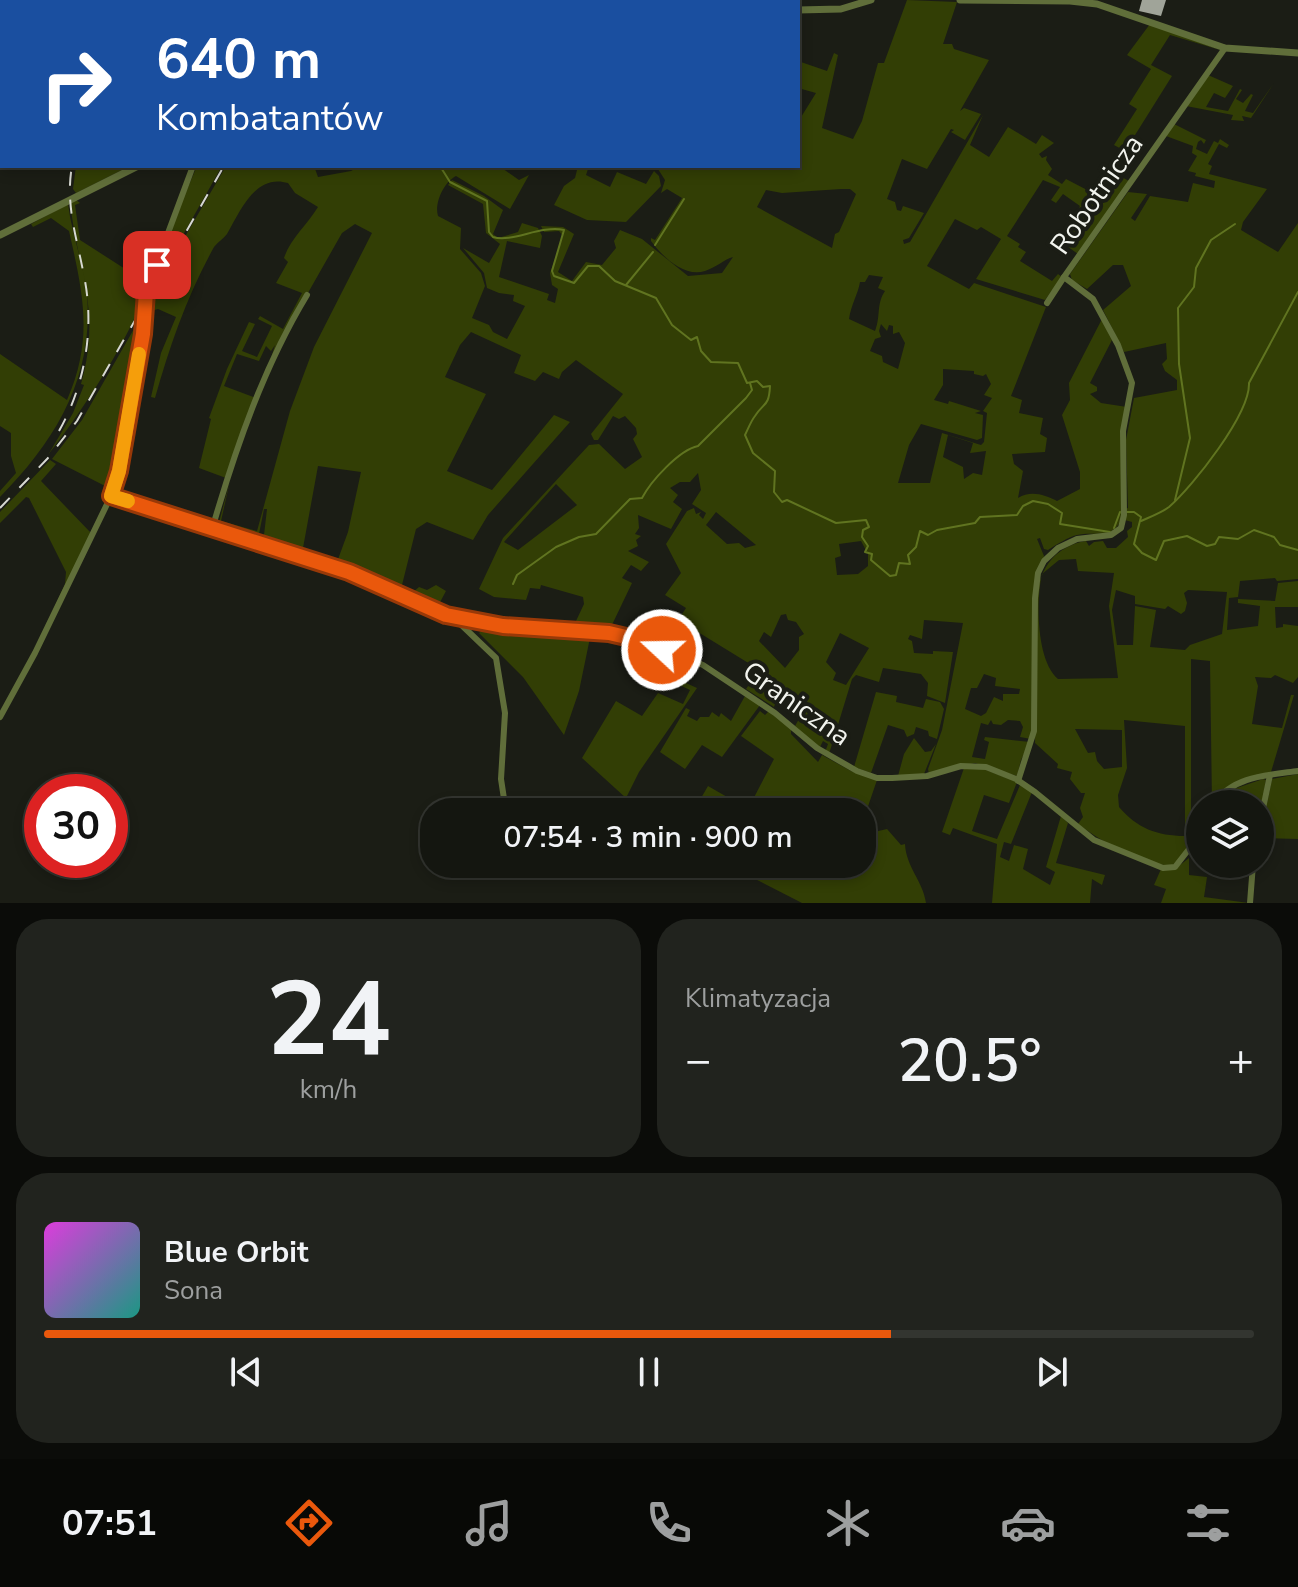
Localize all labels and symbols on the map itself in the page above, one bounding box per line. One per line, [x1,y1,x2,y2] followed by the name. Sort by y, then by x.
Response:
[1042,127,1152,262] street label: Robotnicza
[123,231,191,299] pin
[620,608,704,692] position arrow
[735,653,858,755] street label: Graniczna
[24,774,128,878] speed limit sign: 30

